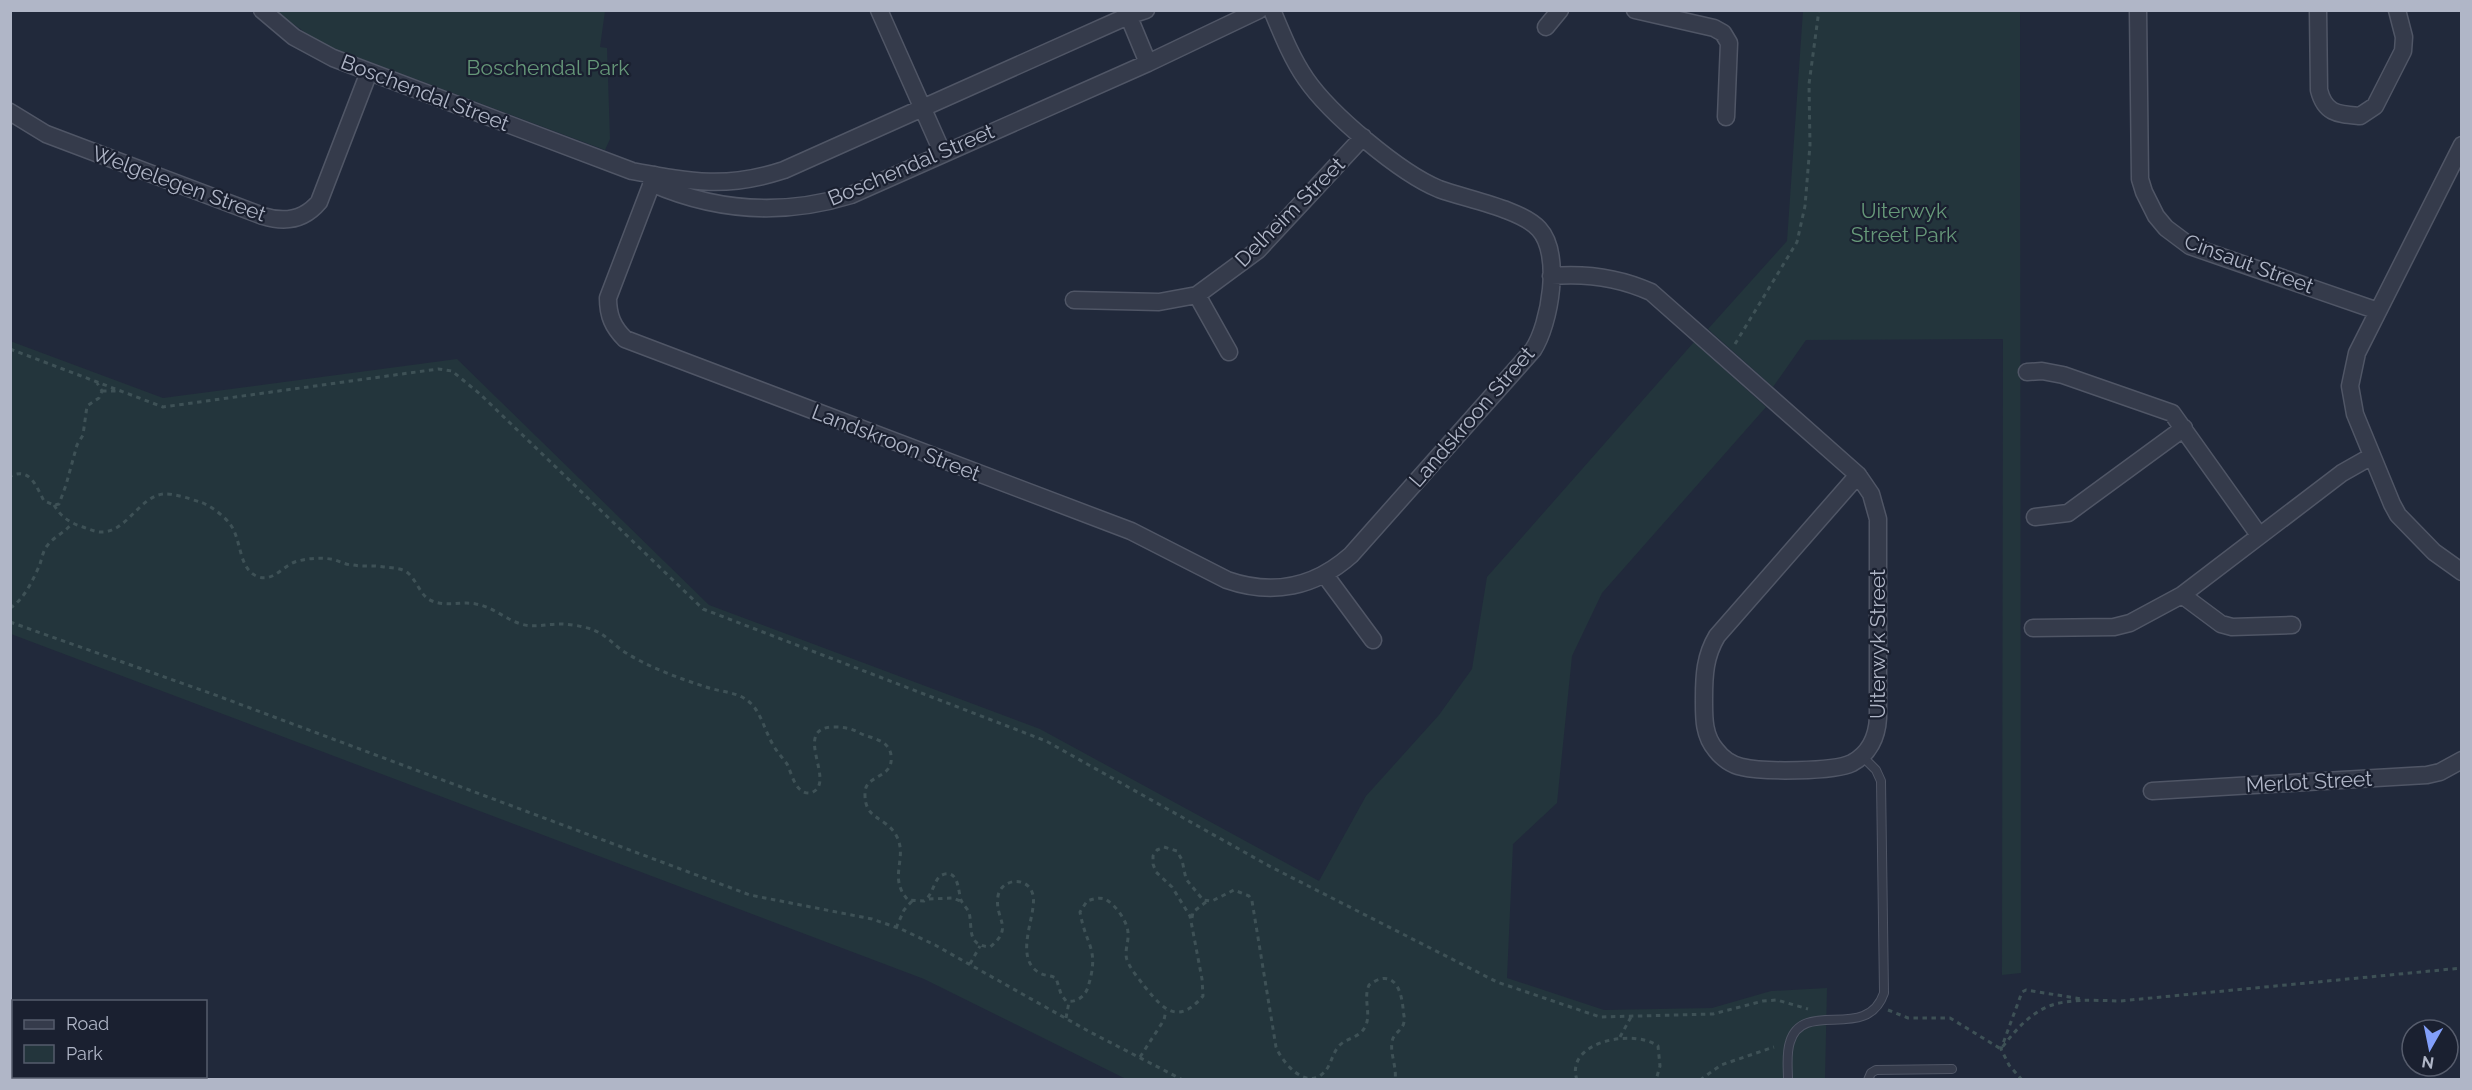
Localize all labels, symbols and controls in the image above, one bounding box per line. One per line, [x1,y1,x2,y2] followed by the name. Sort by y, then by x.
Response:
[338,49,513,136] street label: Boschendal Street
[467,55,629,80] park label: Boschendal Park
[824,118,998,211] street label: Boschendal Street
[89,140,269,227] street label: Welgelegen Street
[1230,152,1350,272] street label: Delheim Street
[1851,198,1957,247] park label: Uiterwyk Street Park
[2181,229,2317,299] street label: Cinsaut Street
[1404,341,1539,492] street label: Landskroon Street
[809,399,984,486] street label: Landskroon Street
[1865,569,1890,719] street label: Uiterwyk Street
[2245,766,2373,797] street label: Merlot Street
[12,1000,207,1078] legend
[66,1013,109,1034] text: Road
[2400,1018,2460,1078] north arrow
[66,1043,103,1064] text: Park
[2420,1052,2435,1073] text: N

